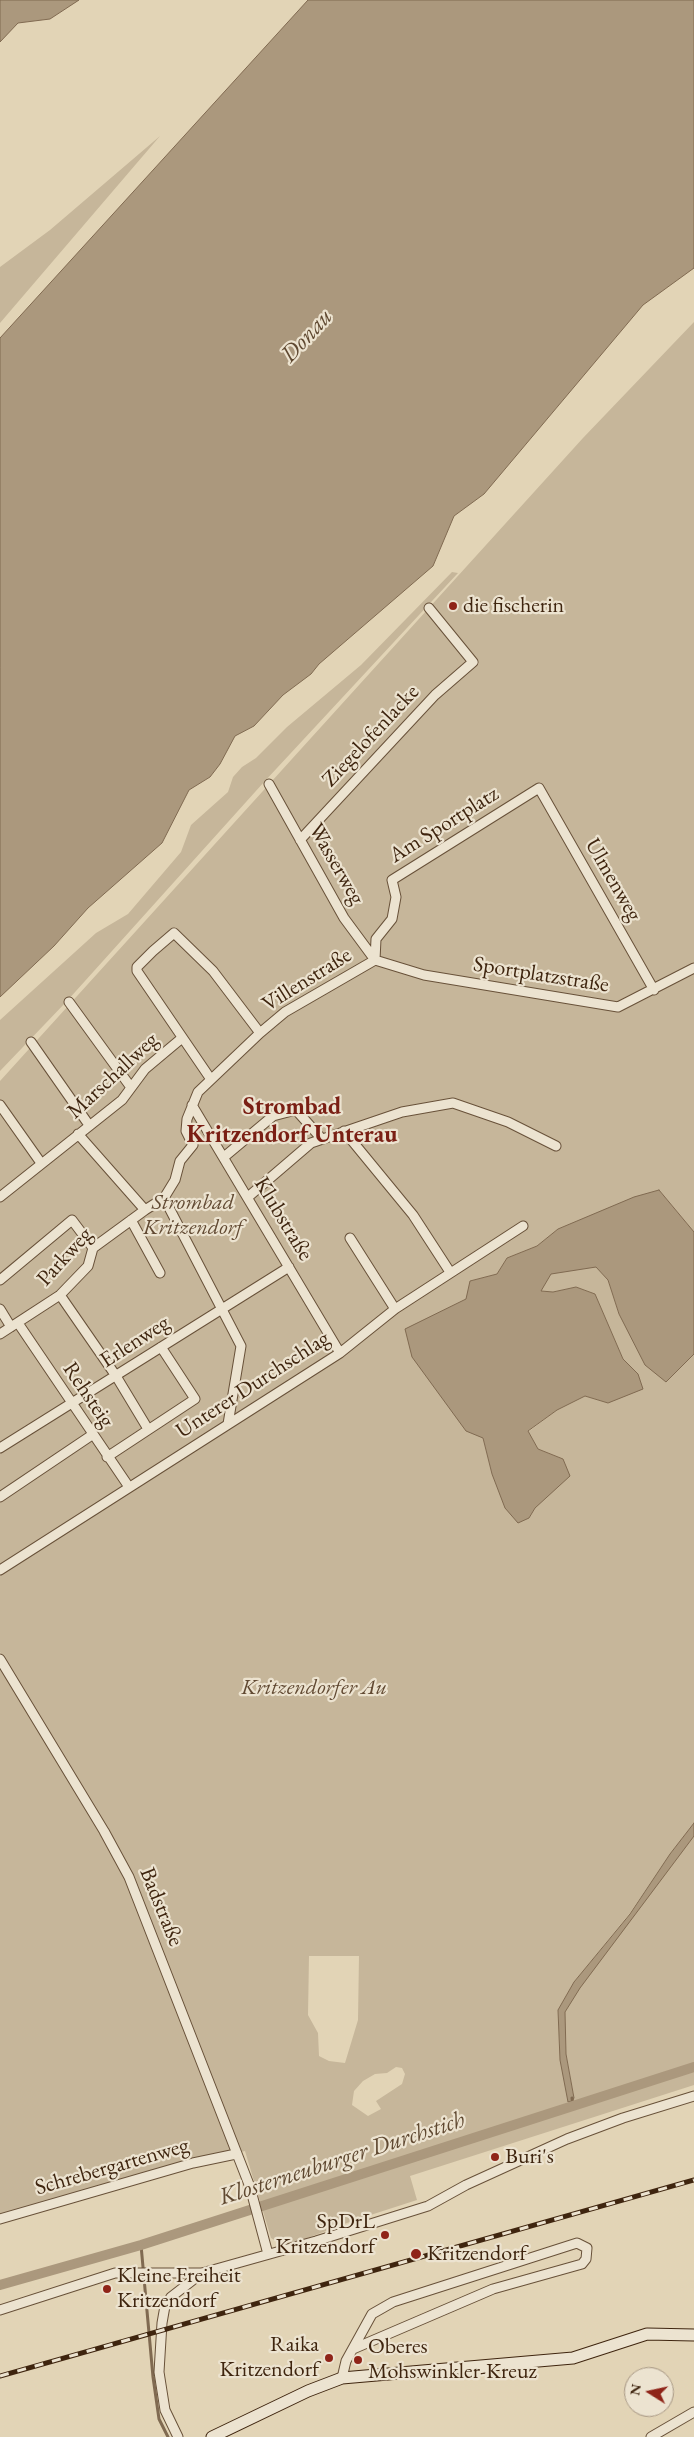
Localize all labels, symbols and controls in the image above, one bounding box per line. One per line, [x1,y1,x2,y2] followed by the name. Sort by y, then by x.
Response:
[275,303,339,369] water label: Donau
[463,593,564,619] place label: die fischerin
[447,600,459,612] marker: die fischerin
[317,679,425,793] street label: Ziegelofenlacke
[384,781,504,869] street label: Am Sportplatz
[302,819,370,909] street label: Wasserweg
[579,834,647,926] street label: Ulmenweg
[257,942,357,1018] street label: Villenstraße
[471,951,611,999] street label: Sportplatzstraße
[62,1027,164,1125] street label: Marschallweg
[186,1093,398,1149] district label: Strombad Kritzendorf Unterau
[248,1172,318,1266] street label: Klubstraße
[143,1190,243,1242] park label: Strombad Kritzendorf
[32,1222,98,1292] street label: Parkweg
[95,1310,175,1374] street label: Erlenweg
[171,1325,335,1445] street label: Unterer Durchschlag
[57,1357,119,1433] street label: Rehsteig
[241,1675,387,1701] park label: Kritzendorfer Au
[133,1864,189,1950] street label: Badstraße
[216,2106,468,2212] water label: Klosterneuburger Durchstich
[32,2132,192,2202] street label: Schrebergartenweg
[505,2144,554,2170] place label: Buri's
[489,2151,501,2163] marker: Buri's
[276,2209,375,2260] place label: SpDrL Kritzendorf
[379,2229,391,2241] marker: SpDrL Kritzendorf
[427,2241,526,2267] place label: Kritzendorf
[409,2247,423,2261] marker: Kritzendorf
[117,2263,241,2314] place label: Kleine Freiheit Kritzendorf
[101,2283,113,2295] marker: Kleine Freiheit Kritzendorf
[220,2332,319,2384] place label: Raika Kritzendorf
[368,2334,537,2386] place label: Oberes Mohswinkler-Kreuz
[323,2352,335,2364] marker: Raika Kritzendorf
[352,2354,364,2366] marker: Oberes Mohswinkler-Kreuz
[624,2367,674,2417] north arrow
[625,2382,645,2397] text: N

